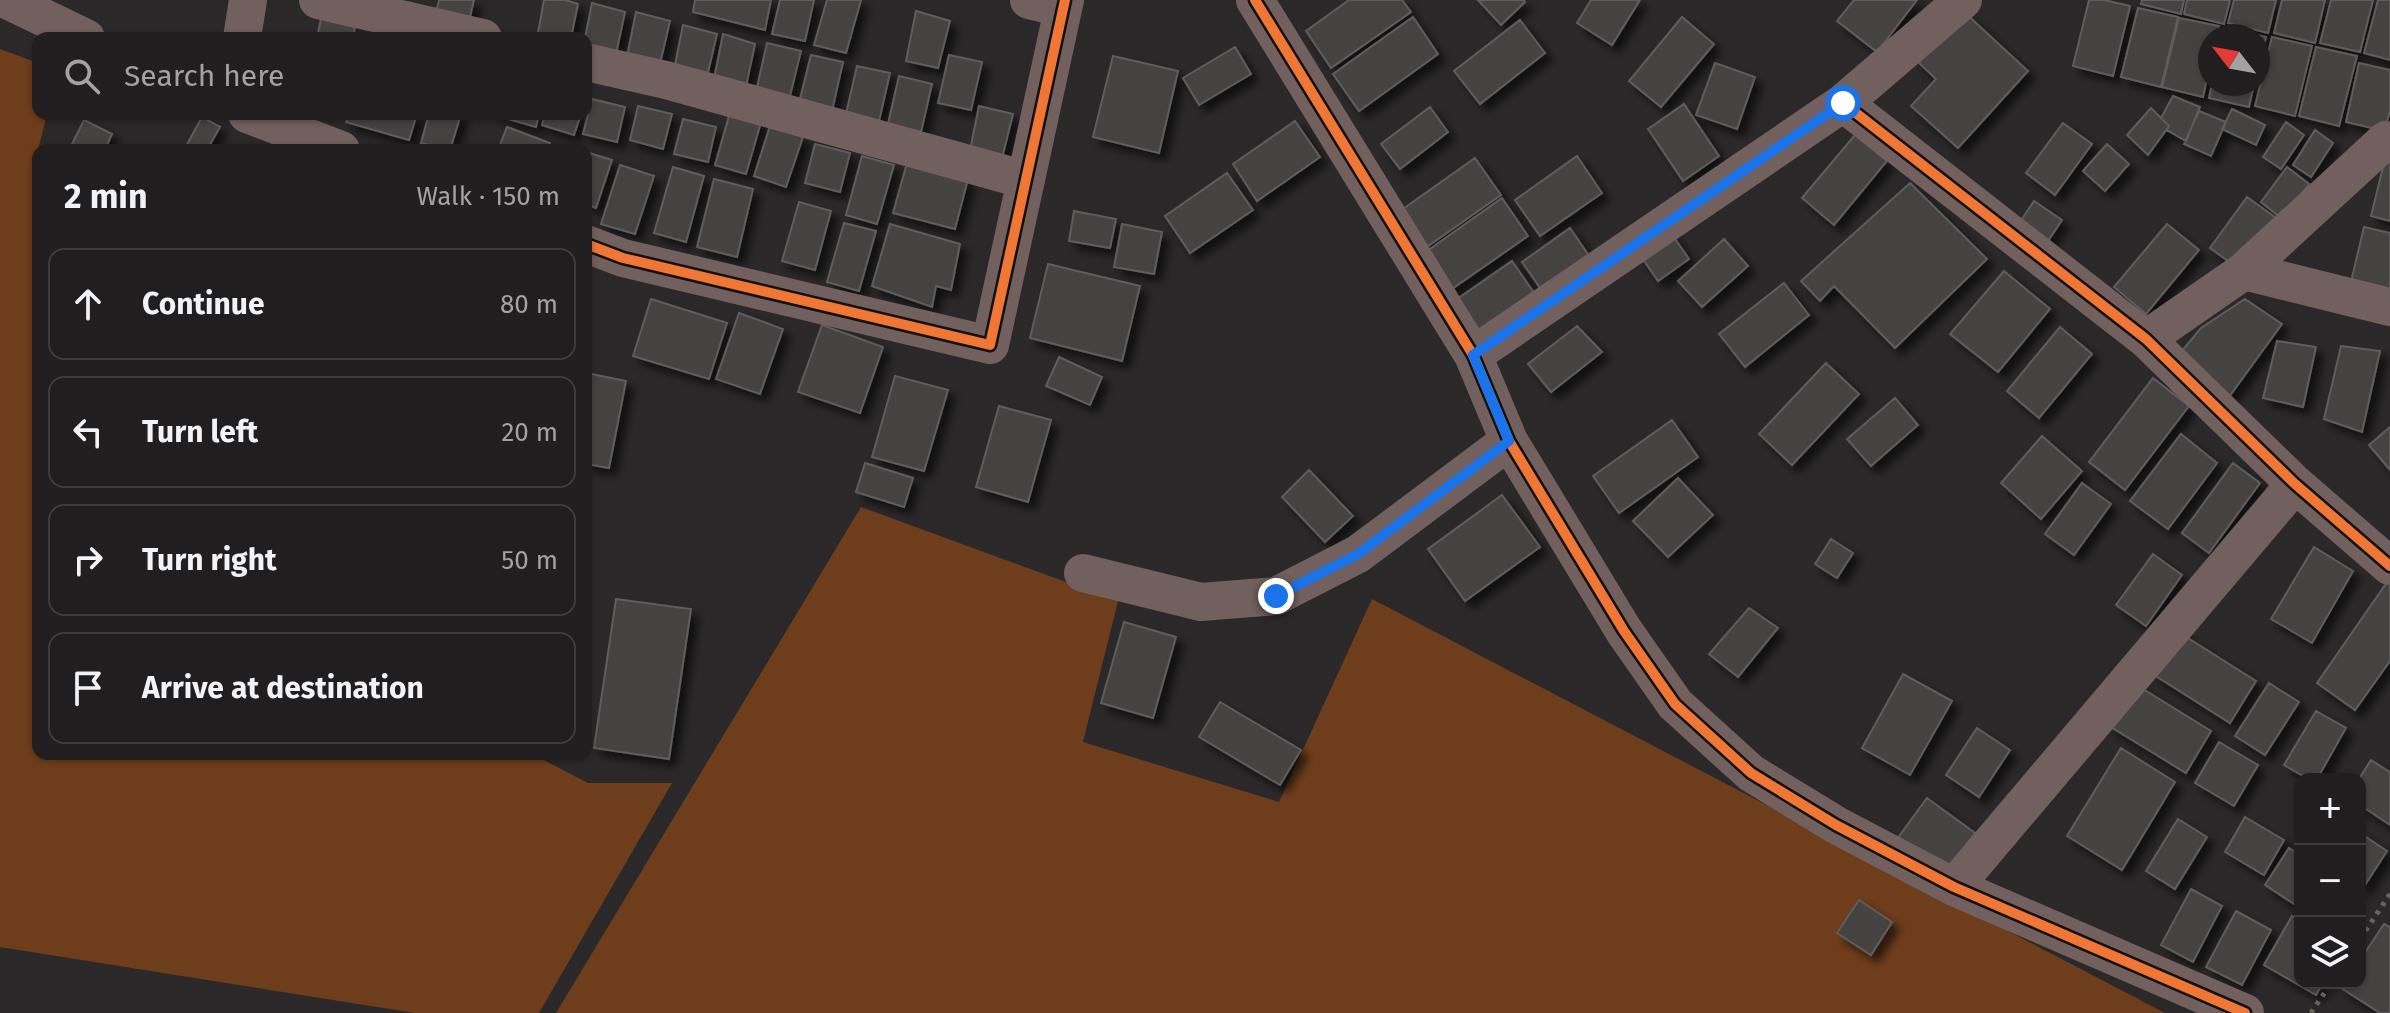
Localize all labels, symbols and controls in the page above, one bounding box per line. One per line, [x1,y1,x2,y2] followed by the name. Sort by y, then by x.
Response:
[2198,24,2270,96] north arrow
[32,32,592,120] search box
[60,54,104,98] icon: search
[124,58,284,94] text: Search here
[1825,85,1861,121] route start
[64,176,148,217] text: 2 min
[417,181,560,212] text: Walk · 150 m
[66,282,110,326] icon: ahead
[142,286,265,322] text: Continue
[500,289,558,320] text: 80 m
[66,410,110,454] icon: left
[142,414,258,450] text: Turn left
[501,417,558,448] text: 20 m
[66,538,110,582] icon: right
[142,542,277,578] text: Turn right
[501,545,558,576] text: 50 m
[1258,578,1294,614] route end
[66,666,110,710] icon: arrive
[142,670,424,706] text: Arrive at destination
[2294,773,2366,989] map controls
[2294,773,2366,845] button: +
[2294,845,2366,917] button: −
[2294,917,2366,989] button: layers

